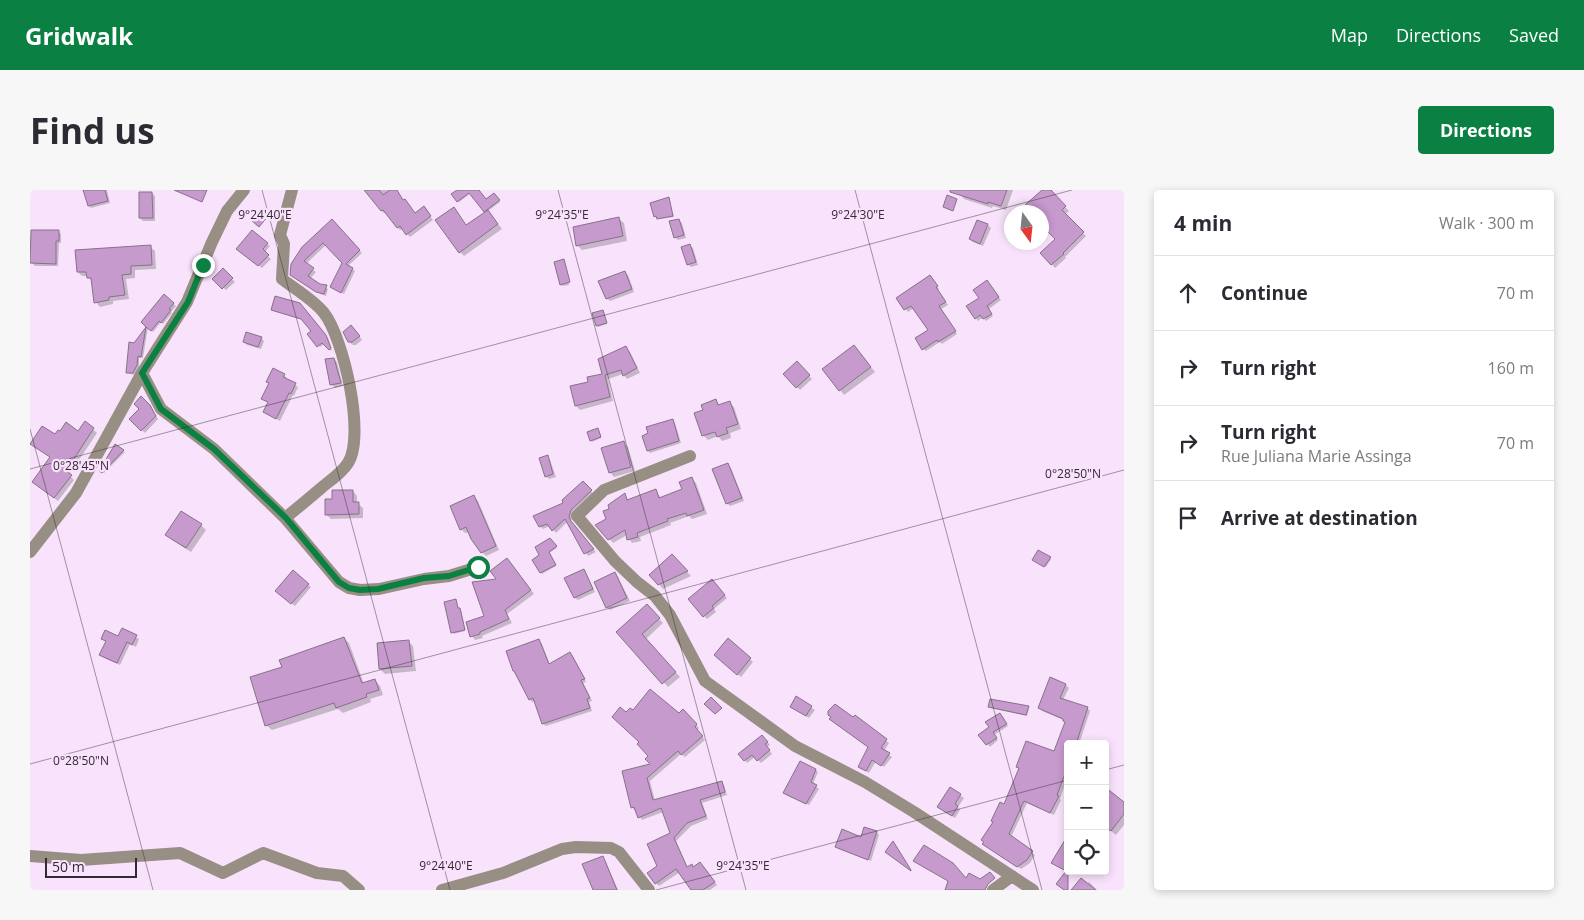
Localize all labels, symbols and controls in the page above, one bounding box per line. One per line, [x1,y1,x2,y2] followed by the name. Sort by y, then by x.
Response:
[25,19,133,52] text: Gridwalk
[1331,23,1368,47] text: Map
[1396,23,1481,47] text: Directions
[1509,23,1559,47] text: Saved
[1418,106,1554,154] button: Directions
[30,107,155,154] text: Find us
[1004,205,1049,250] north arrow
[238,206,292,223] text: 9°24'40"E
[535,206,589,223] text: 9°24'35"E
[831,206,885,223] text: 9°24'30"E
[1174,209,1232,237] text: 4 min
[1439,212,1534,234] text: Walk · 300 m
[192,254,215,277] route end
[1174,279,1202,307] icon: ahead
[1221,280,1308,306] text: Continue
[1497,282,1534,304] text: 70 m
[1174,354,1202,382] icon: right
[1221,355,1316,381] text: Turn right
[1488,357,1534,379] text: 160 m
[1221,419,1316,445] text: Turn right
[1174,429,1202,457] icon: right
[1497,432,1534,454] text: 70 m
[1221,445,1412,467] text: Rue Juliana Marie Assinga
[53,457,109,474] text: 0°28'45"N
[1045,465,1101,482] text: 0°28'50"N
[1174,504,1202,532] icon: arrive
[1221,505,1418,531] text: Arrive at destination
[467,556,490,579] route start
[1064,740,1109,875] map controls
[1064,740,1109,785] button: +
[53,752,109,769] text: 0°28'50"N
[1064,785,1109,830] button: −
[1064,830,1109,875] button: locate
[45,855,138,878] scale bar
[52,857,85,876] text: 50 m
[419,857,473,874] text: 9°24'40"E
[716,857,770,874] text: 9°24'35"E

